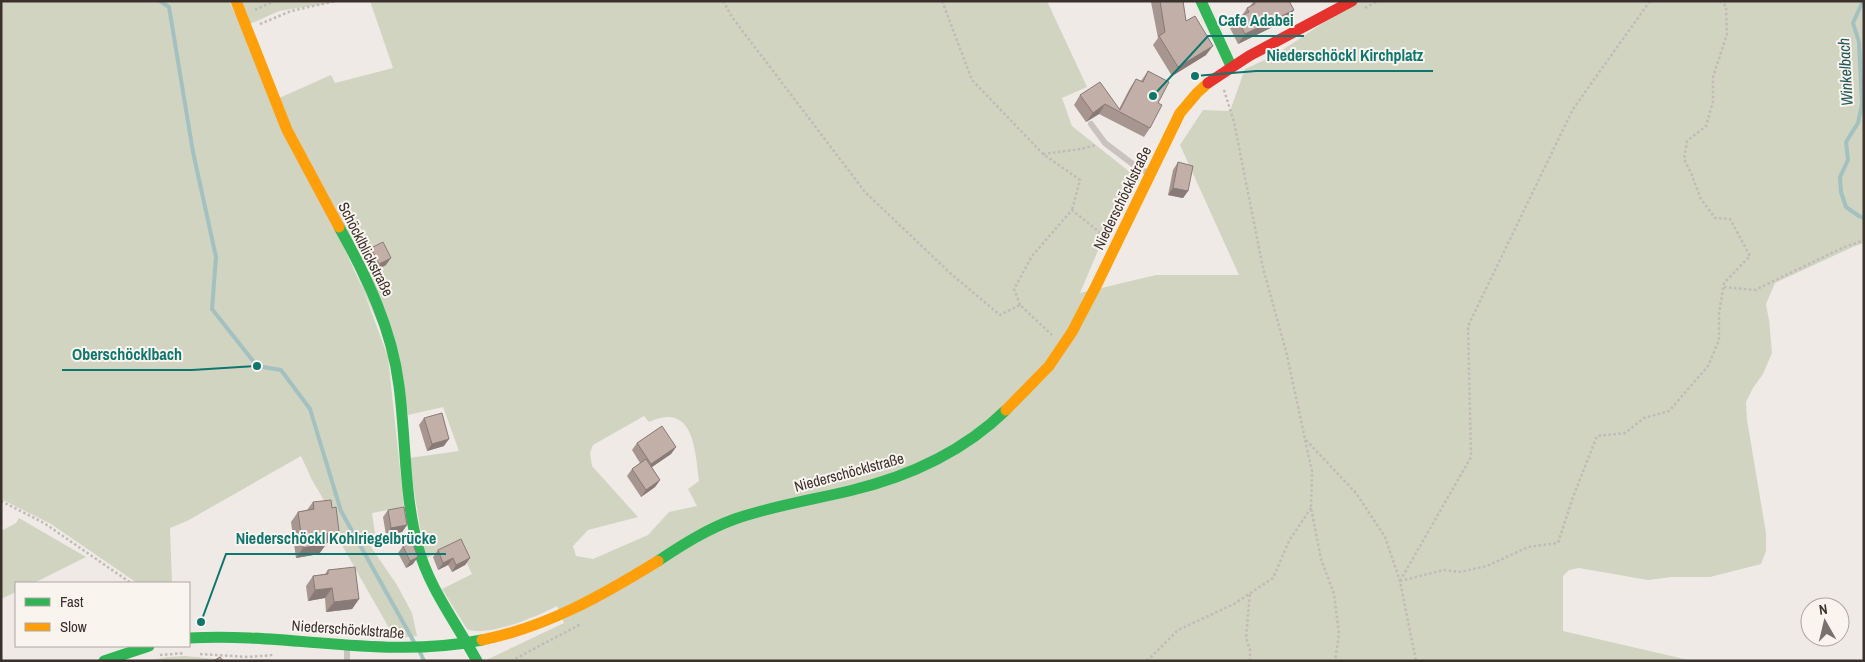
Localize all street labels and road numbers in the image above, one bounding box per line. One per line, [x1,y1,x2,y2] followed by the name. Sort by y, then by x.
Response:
[1088,143,1156,253] street label: Niederschöcklstraße
[333,198,399,300] street label: Schöcklblickstraße
[792,447,906,497] street label: Niederschöcklstraße
[291,615,405,643] street label: Niederschöcklstraße

